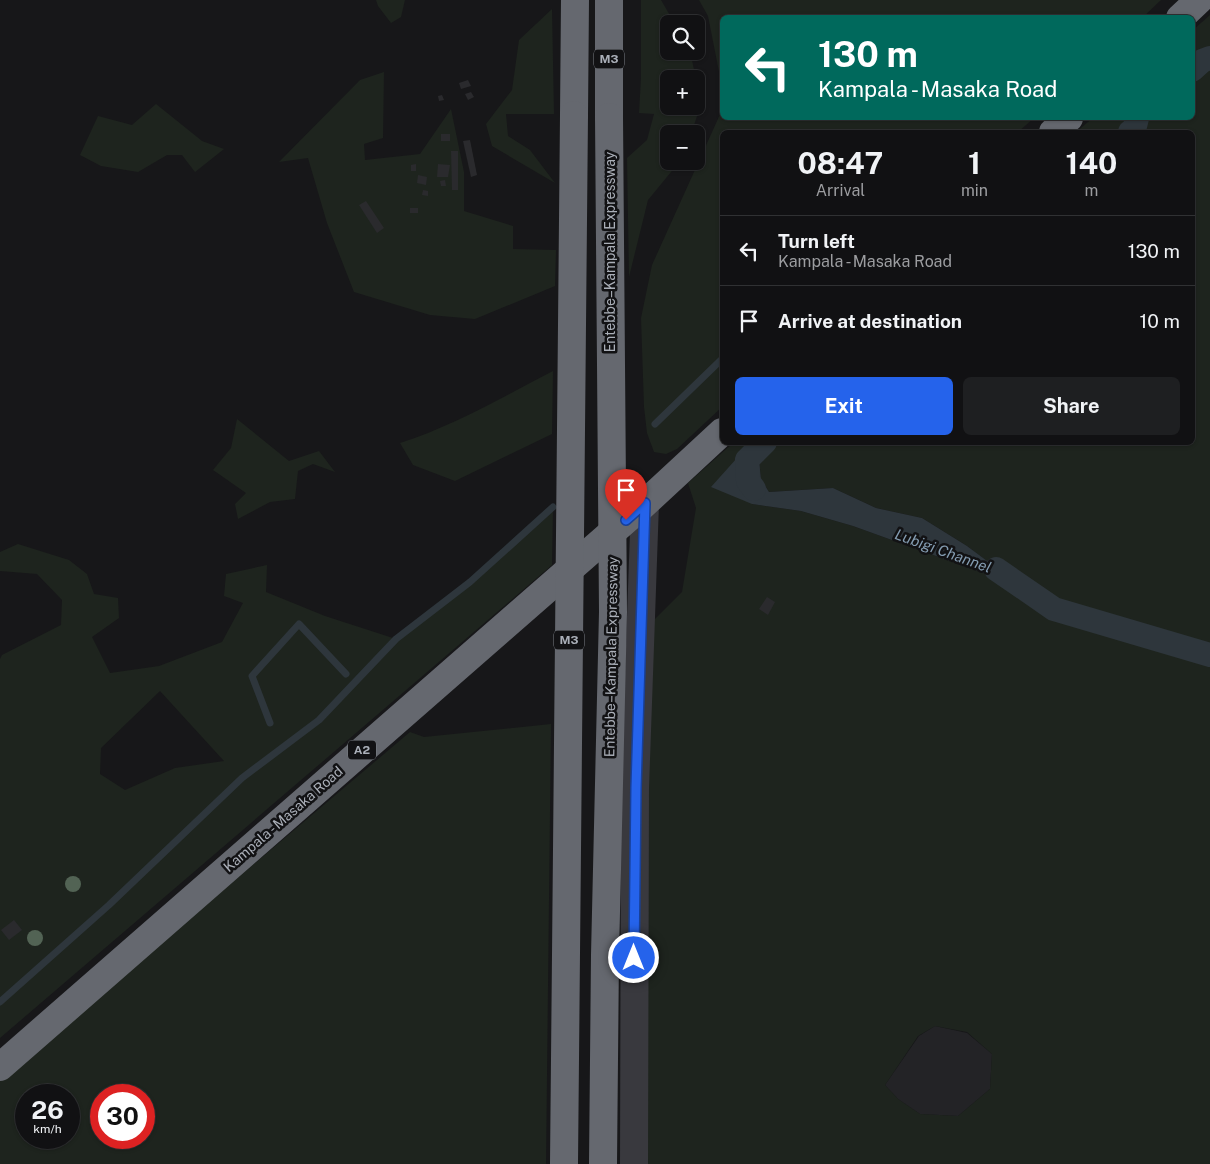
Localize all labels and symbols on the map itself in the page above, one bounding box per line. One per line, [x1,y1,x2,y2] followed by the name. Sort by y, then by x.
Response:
[594,50,624,68] road number: M3
[602,151,618,352] street label: Entebbe–Kampala Expressway
[605,469,647,520] pin
[893,525,994,576] water label: Lubigi Channel
[601,556,621,757] street label: Entebbe–Kampala Expressway
[554,630,584,650] road number: M3
[348,740,376,760] road number: A2
[220,763,346,875] street label: Kampala - Masaka Road
[607,931,659,983] position arrow
[90,1084,155,1149] speed limit sign: 30

